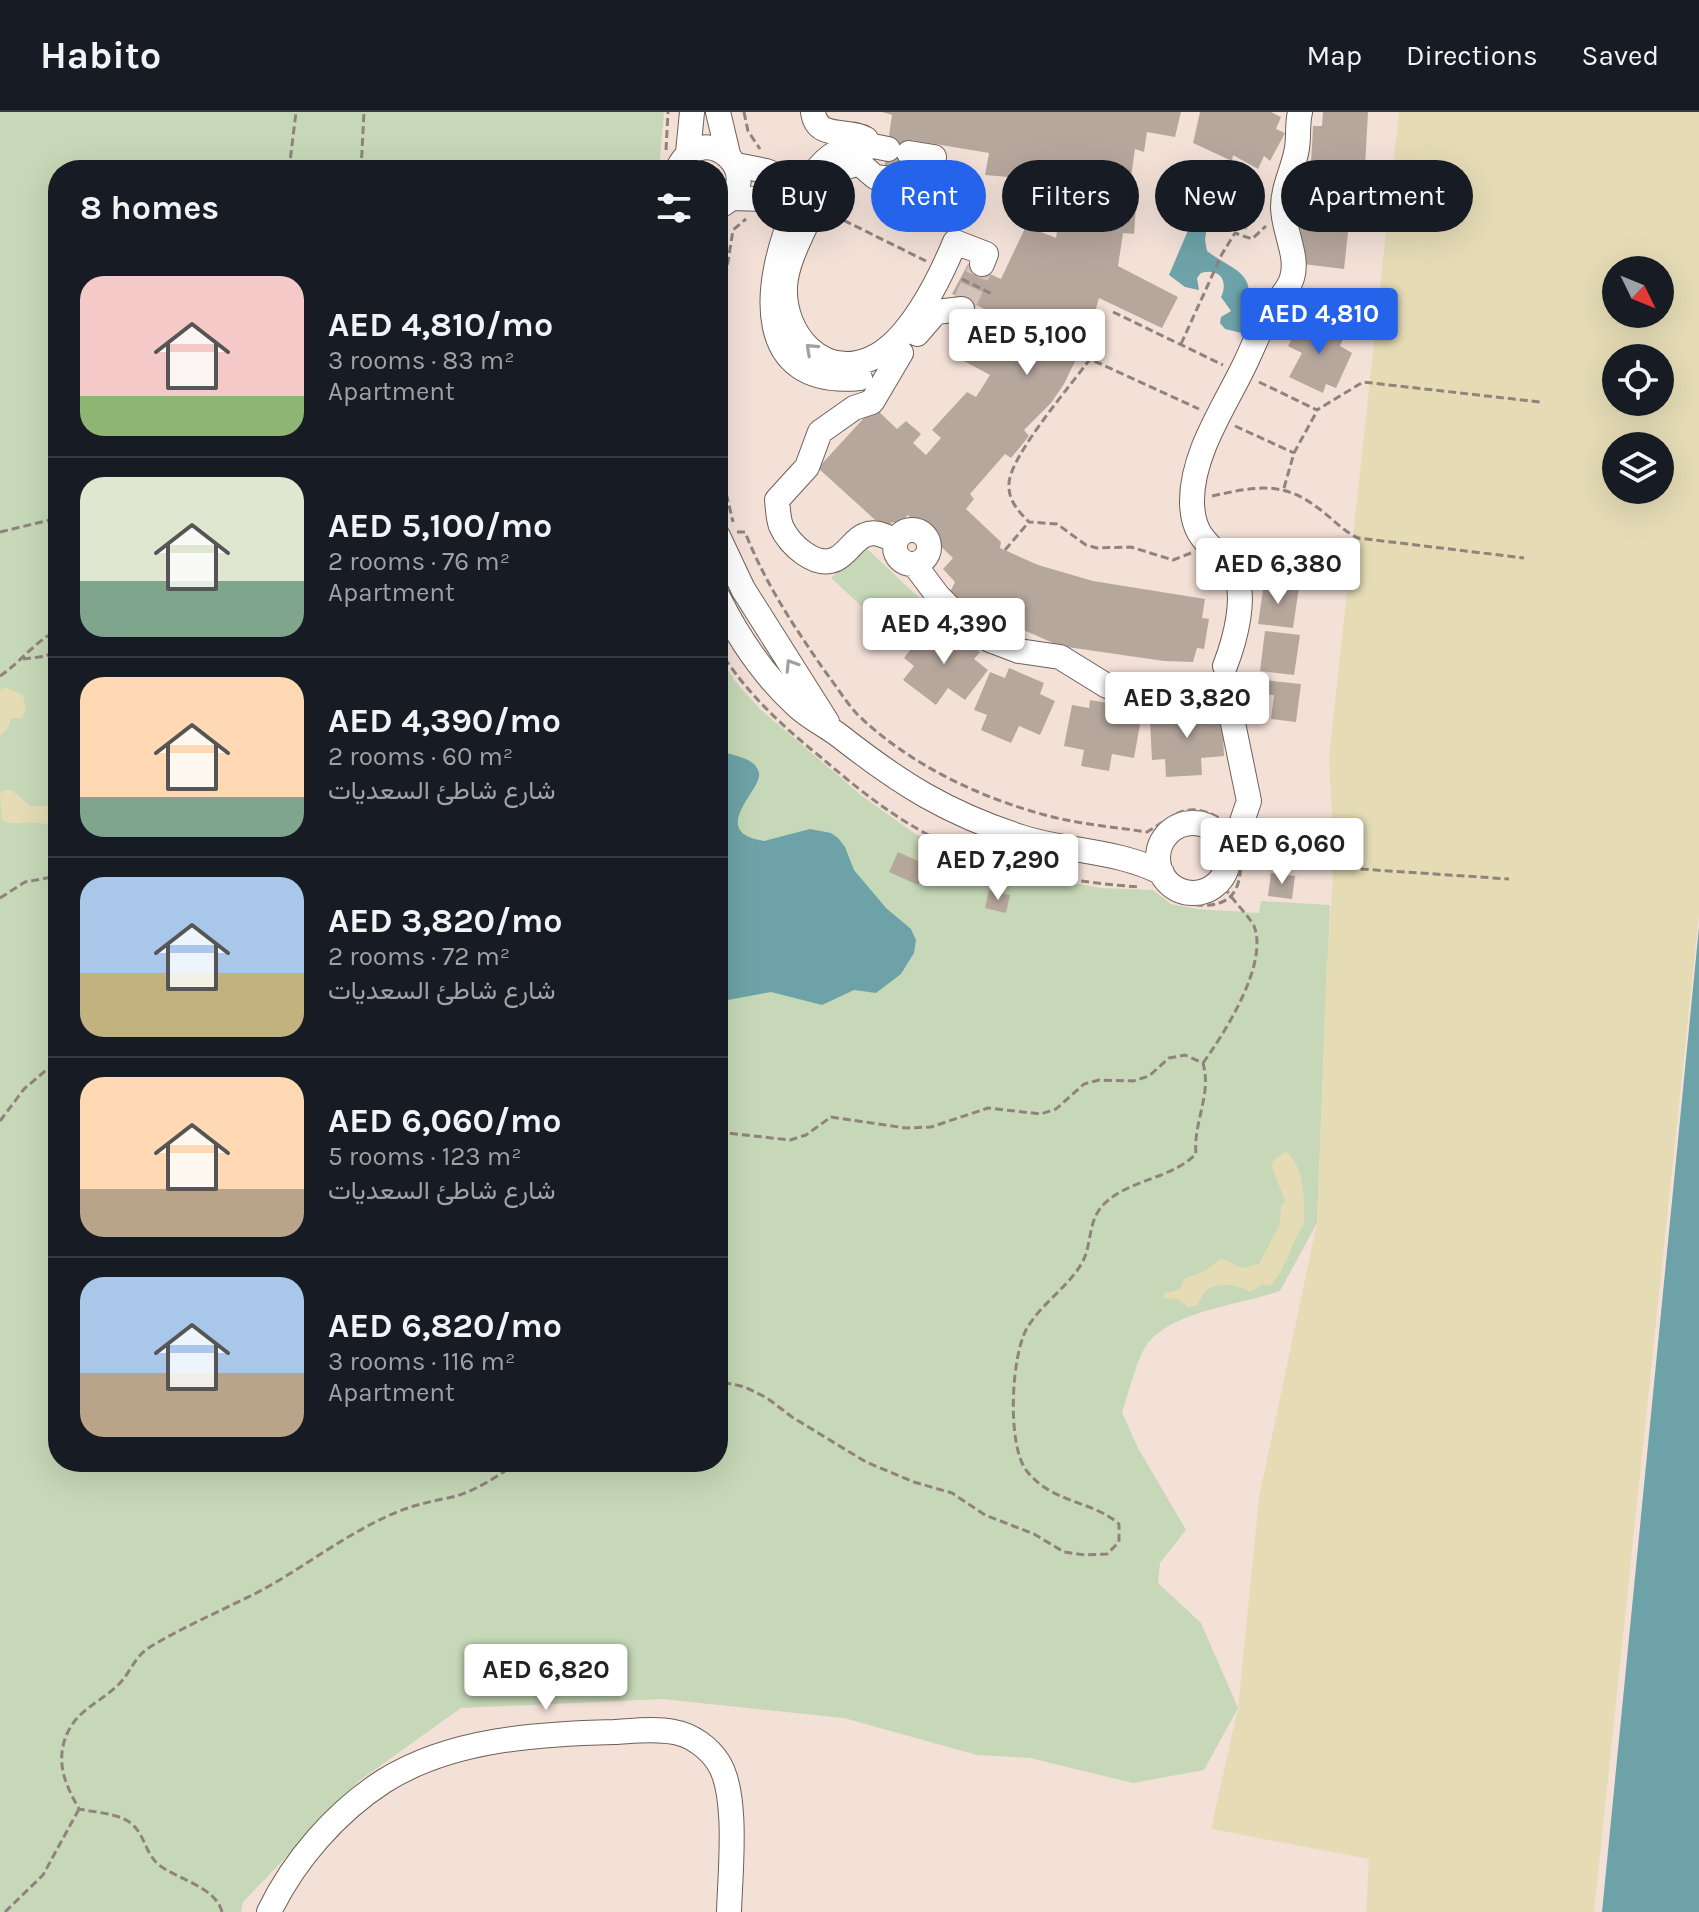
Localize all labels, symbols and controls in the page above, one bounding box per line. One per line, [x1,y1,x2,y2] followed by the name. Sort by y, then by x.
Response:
[40,33,161,78] text: Habito
[1307,39,1362,72] text: Map
[1406,39,1538,72] text: Directions
[1582,39,1659,72] text: Saved
[752,160,855,232] chip: Buy
[871,160,986,232] chip: Rent
[1002,160,1139,232] chip: Filters
[1155,160,1265,232] chip: New
[1281,160,1473,232] chip: Apartment
[652,186,696,230] icon: filters
[80,188,219,228] text: 8 homes
[1602,256,1674,328] north arrow
[1602,256,1674,504] map controls
[1227,288,1411,356] pin: AED 4,810
[1259,298,1379,329] text: AED 4,810
[328,305,553,345] text: AED 4,810/mo
[144,308,240,404] icon: home
[935,309,1119,377] pin: AED 5,100
[967,319,1087,350] text: AED 5,100
[806,343,820,358] one-way arrow
[1602,344,1674,416] button: locate
[328,345,515,376] text: 3 rooms · 83 m²
[328,376,455,407] text: Apartment
[1602,432,1674,504] button: layers
[328,506,552,546] text: AED 5,100/mo
[144,509,240,605] icon: home
[1186,538,1370,606] pin: AED 6,380
[328,546,510,577] text: 2 rooms · 76 m²
[1214,548,1342,579] text: AED 6,380
[328,577,455,608] text: Apartment
[852,598,1036,666] pin: AED 4,390
[881,608,1007,639] text: AED 4,390
[785,659,800,674] one-way arrow
[1095,672,1279,740] pin: AED 3,820
[1123,682,1251,713] text: AED 3,820
[328,701,561,741] text: AED 4,390/mo
[144,709,240,805] icon: home
[328,741,513,772] text: 2 rooms · 60 m²
[328,775,556,806] text: شارع شاطئ السعديات
[1190,818,1374,886] pin: AED 6,060
[1219,828,1345,859] text: AED 6,060
[906,834,1090,902] pin: AED 7,290
[936,844,1060,875] text: AED 7,290
[328,901,563,941] text: AED 3,820/mo
[144,909,240,1005] icon: home
[328,941,510,972] text: 2 rooms · 72 m²
[328,975,556,1006] text: شارع شاطئ السعديات
[328,1101,562,1141] text: AED 6,060/mo
[144,1109,240,1205] icon: home
[328,1141,522,1172] text: 5 rooms · 123 m²
[328,1175,556,1206] text: شارع شاطئ السعديات
[328,1306,562,1346] text: AED 6,820/mo
[144,1309,240,1405] icon: home
[328,1346,515,1377] text: 3 rooms · 116 m²
[328,1377,455,1408] text: Apartment
[454,1644,638,1712] pin: AED 6,820
[482,1654,610,1685] text: AED 6,820

